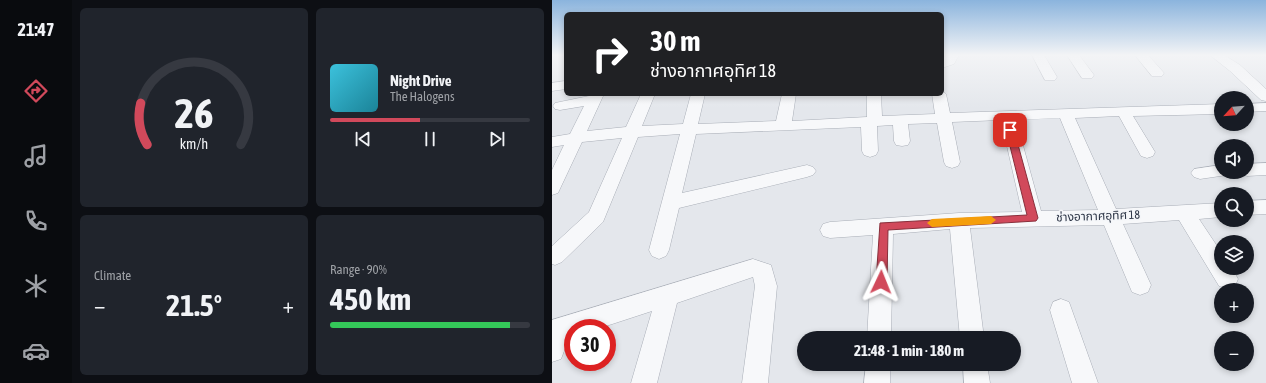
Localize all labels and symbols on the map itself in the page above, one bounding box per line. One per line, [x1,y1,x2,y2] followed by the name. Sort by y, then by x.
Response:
[1214,91,1254,131] north arrow
[993,113,1027,147] pin
[1056,208,1141,224] street label: ช่างอากาศอุทิศ 18
[860,261,902,303] position arrow
[564,319,616,371] speed limit sign: 30

